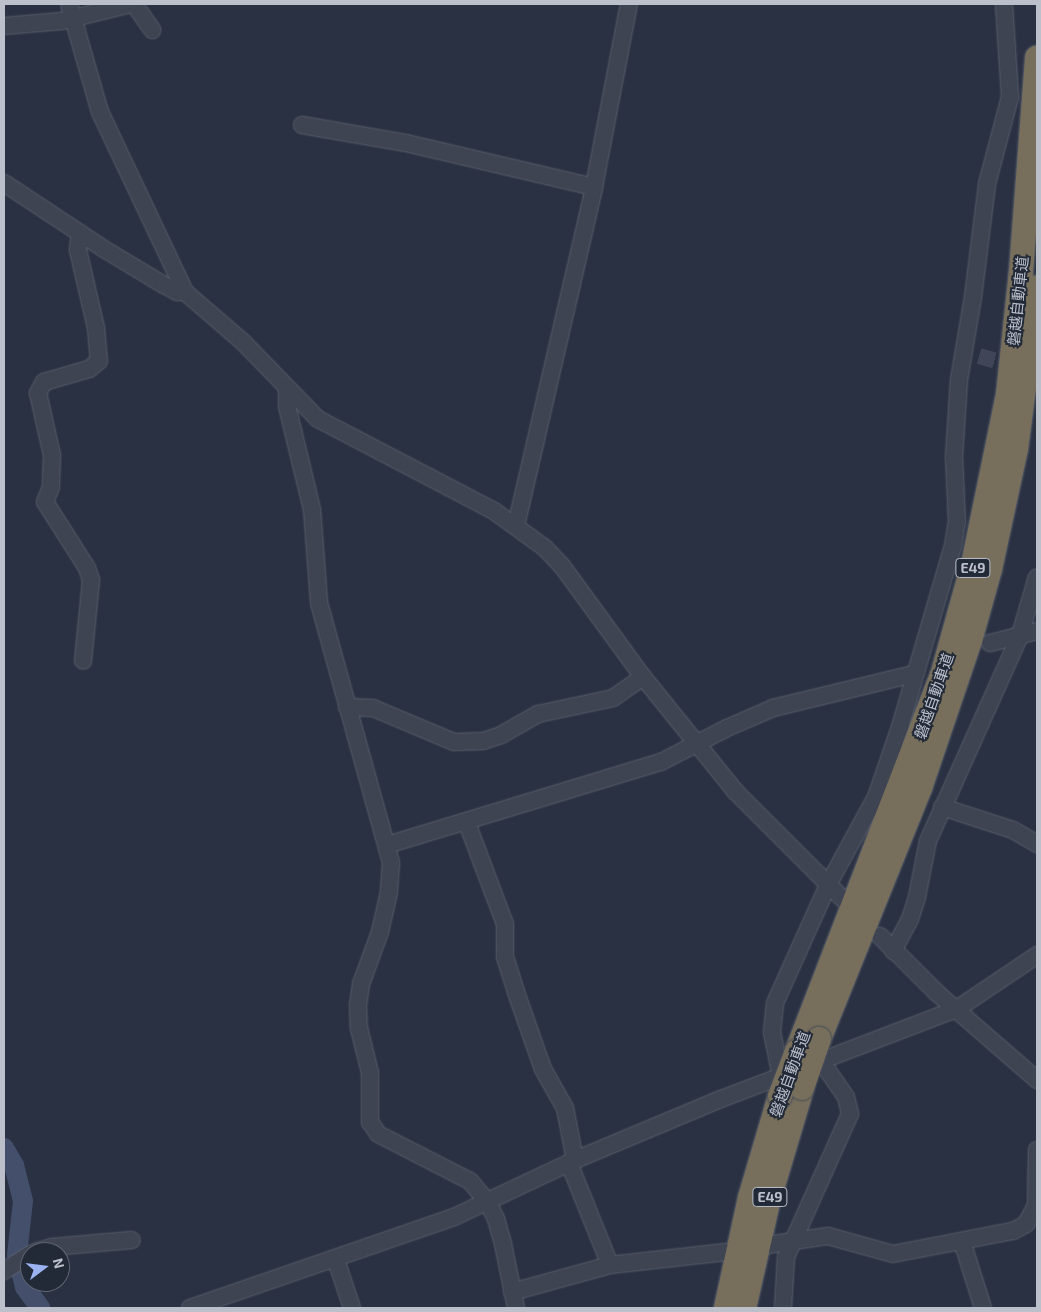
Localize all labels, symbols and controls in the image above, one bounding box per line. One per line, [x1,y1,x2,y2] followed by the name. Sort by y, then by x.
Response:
[1004,255,1032,347] street label: 磐越自動車道
[954,556,992,580] road number: E49
[911,651,957,741] street label: 磐越自動車道
[766,1029,814,1119] street label: 磐越自動車道
[751,1186,789,1208] road number: E49
[20,1242,70,1292] north arrow
[49,1256,69,1270] text: N

